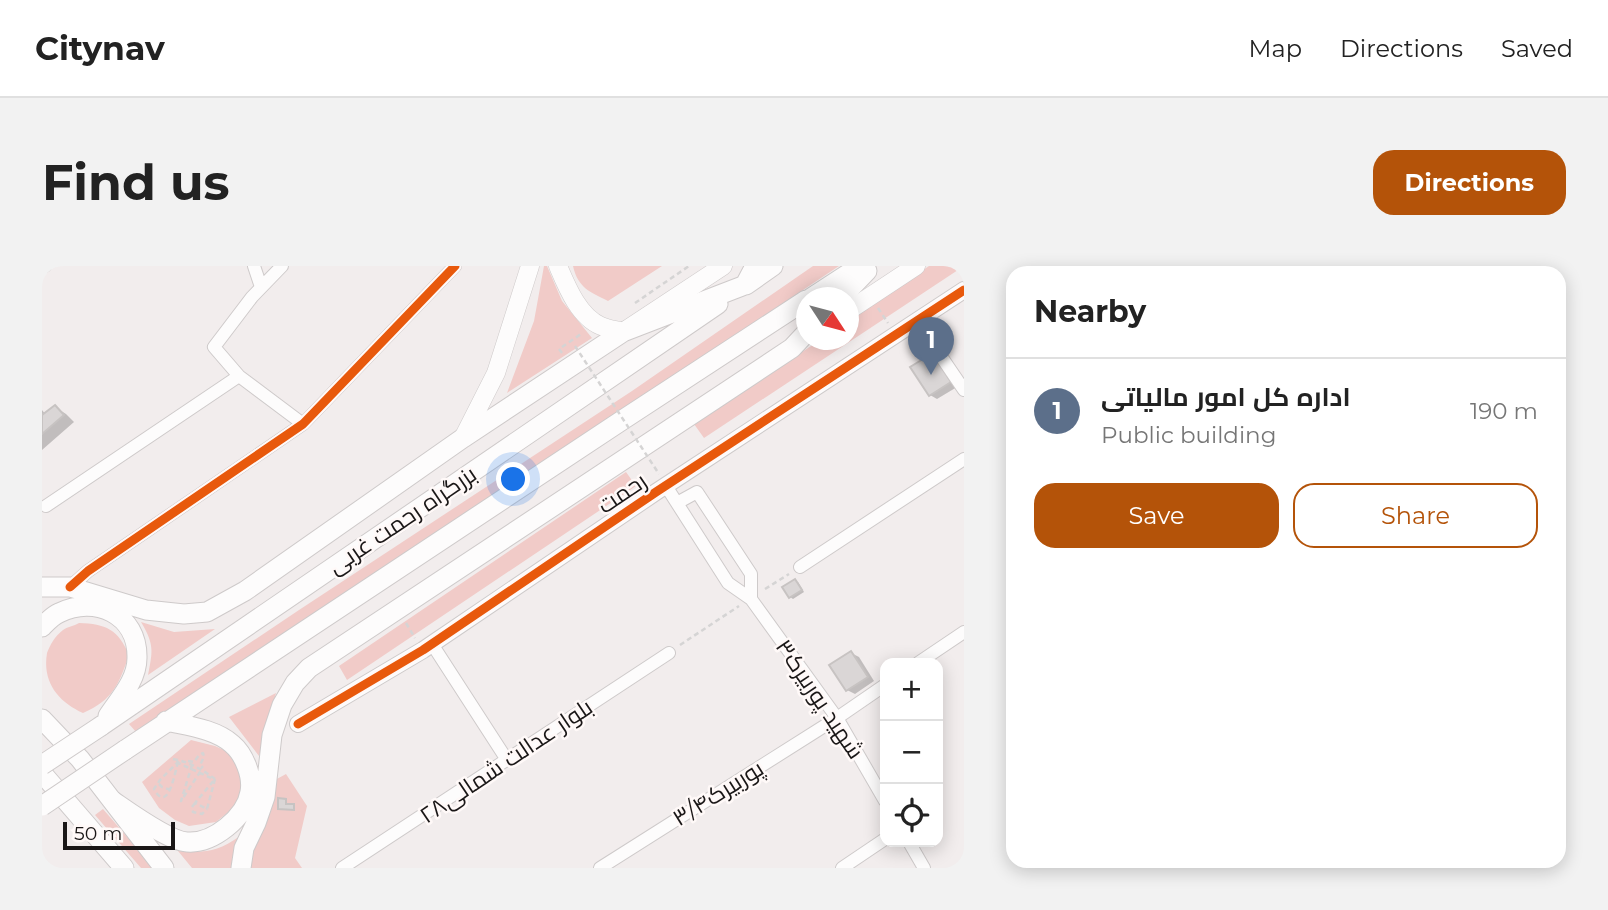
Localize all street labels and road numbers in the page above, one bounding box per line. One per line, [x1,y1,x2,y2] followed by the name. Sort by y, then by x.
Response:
[322,460,482,580] street label: بزرگراه رحمت غربی
[592,467,652,519] street label: رحمت
[769,634,870,765] street label: شهید پوربیرک۳
[414,693,598,829] street label: بلوار عدالت شمالی۲۸
[667,754,769,833] street label: پوربیرک۳/۴

